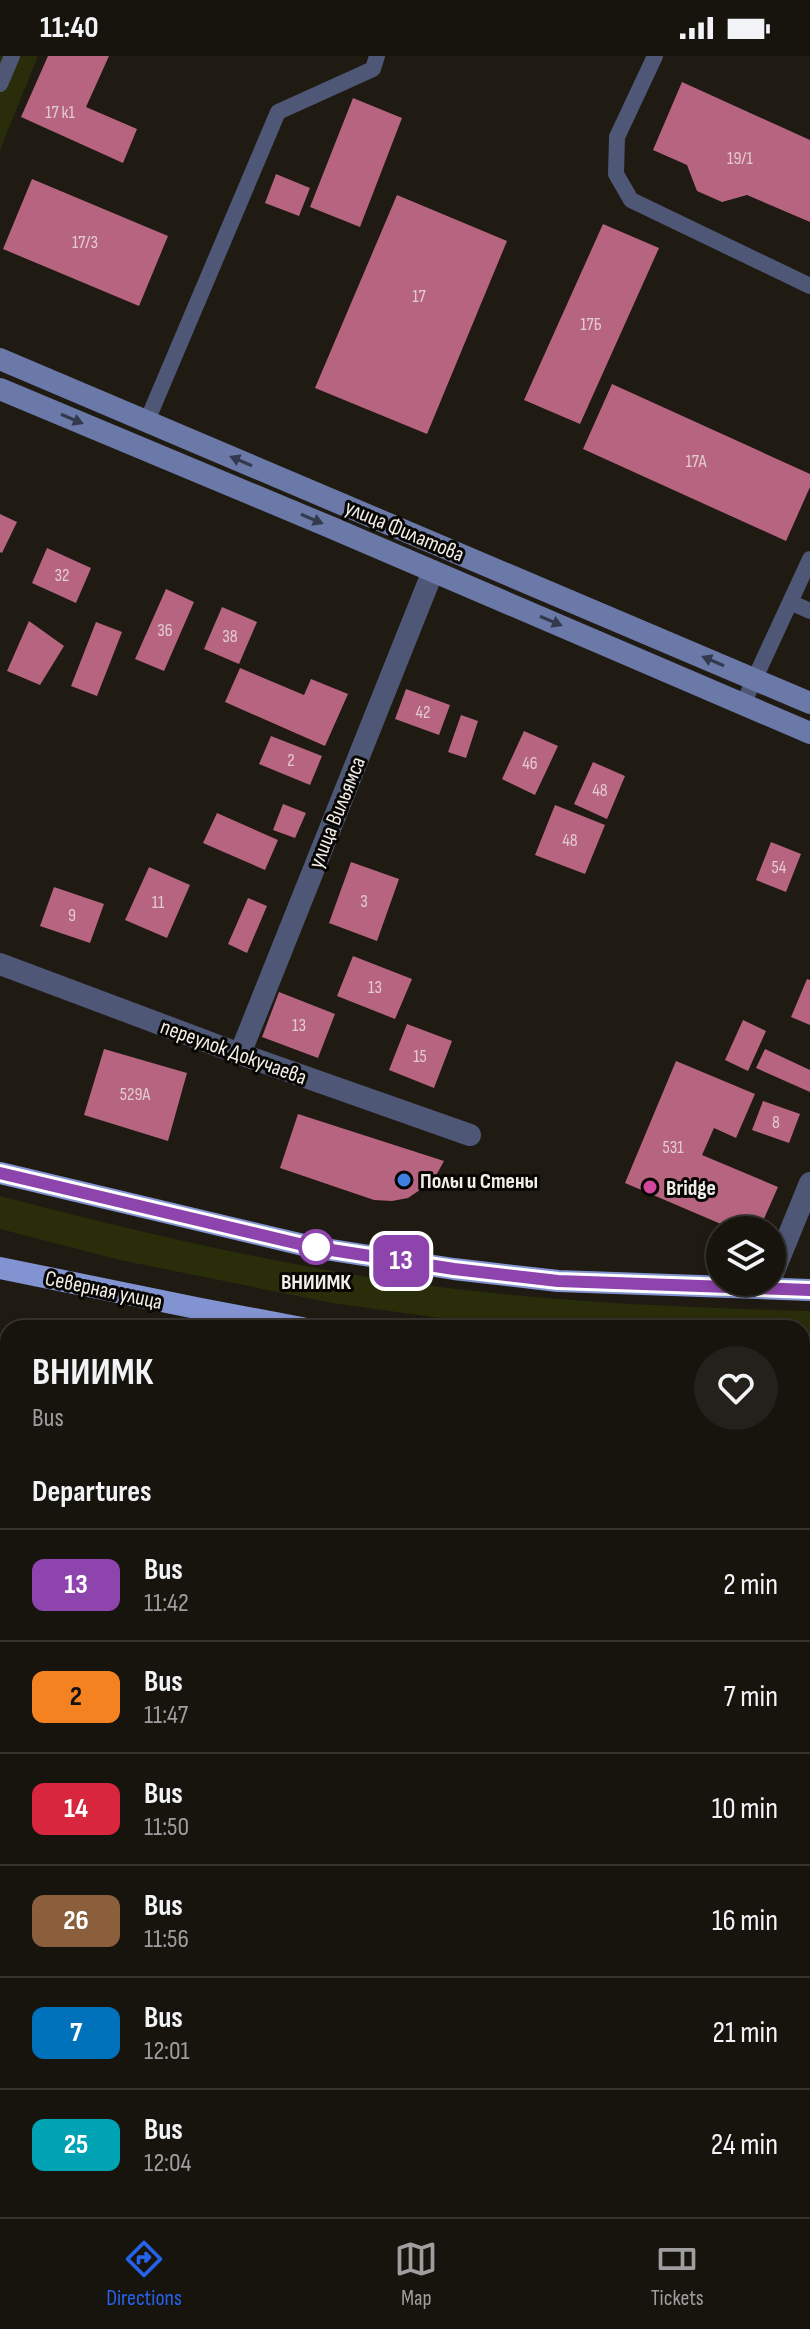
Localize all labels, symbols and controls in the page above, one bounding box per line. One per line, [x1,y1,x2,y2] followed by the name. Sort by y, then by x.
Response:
[40,10,98,46] text: 11:40
[45,102,75,123] house number: 17 к1
[727,148,754,169] house number: 19/1
[72,232,98,253] house number: 17/3
[412,286,427,307] house number: 17
[580,314,602,335] house number: 17Б
[60,412,84,425] one-way arrow
[686,451,707,472] house number: 17А
[229,455,253,468] one-way arrow
[341,494,468,569] street label: улица Филатова
[300,513,324,526] one-way arrow
[55,565,69,586] house number: 32
[539,615,563,628] one-way arrow
[157,620,173,641] house number: 36
[222,626,238,647] house number: 38
[701,655,725,668] one-way arrow
[415,702,431,723] house number: 42
[287,750,295,771] house number: 2
[303,753,372,872] street label: улица Вильямса
[522,753,538,774] house number: 46
[592,780,608,801] house number: 48
[562,830,578,851] house number: 48
[772,857,787,878] house number: 54
[360,891,368,912] house number: 3
[152,892,165,913] house number: 11
[68,905,76,926] house number: 9
[368,977,382,998] house number: 13
[157,1013,310,1091] street label: переулок Докучаева
[292,1015,306,1036] house number: 13
[413,1046,427,1067] house number: 15
[120,1084,150,1105] house number: 529А
[772,1112,780,1133] house number: 8
[662,1137,684,1158] house number: 531
[420,1168,538,1195] place label: Полы и Стены
[395,1171,413,1189] marker: Полы и Стены
[666,1175,716,1202] place label: Bridge
[641,1178,659,1196] marker: Bridge
[706,1216,786,1296] map controls
[706,1216,786,1296] button: layers
[299,1230,333,1264] marker: ВНИИМК
[365,1235,437,1287] line badge: 13
[389,1244,413,1277] text: 13
[43,1265,165,1316] street label: Северная улица
[281,1269,351,1296] place label: ВНИИМК
[694,1346,778,1430] button: heart
[32,1350,153,1395] text: ВНИИМК
[32,1403,64,1434] text: Bus
[32,1474,152,1510] text: Departures
[144,1552,183,1588] text: Bus
[723,1567,778,1603] text: 2 min
[64,1568,88,1601] text: 13
[144,1588,189,1619] text: 11:42
[144,1664,183,1700] text: Bus
[724,1679,778,1715] text: 7 min
[70,1680,82,1713] text: 2
[144,1700,188,1731] text: 11:47
[144,1776,183,1812] text: Bus
[712,1791,778,1827] text: 10 min
[64,1792,88,1825] text: 14
[144,1812,189,1843] text: 11:50
[144,1888,183,1924] text: Bus
[712,1903,778,1939] text: 16 min
[63,1904,89,1937] text: 26
[144,1924,189,1955] text: 11:56
[144,2000,183,2036] text: Bus
[713,2015,778,2051] text: 21 min
[70,2016,82,2049] text: 7
[144,2036,190,2067] text: 12:01
[144,2112,183,2148] text: Bus
[711,2127,778,2163] text: 24 min
[64,2128,88,2161] text: 25
[144,2148,191,2179] text: 12:04
[106,2237,182,2312] tab: Directions
[394,2237,438,2312] tab: Map
[651,2237,704,2312] tab: Tickets

